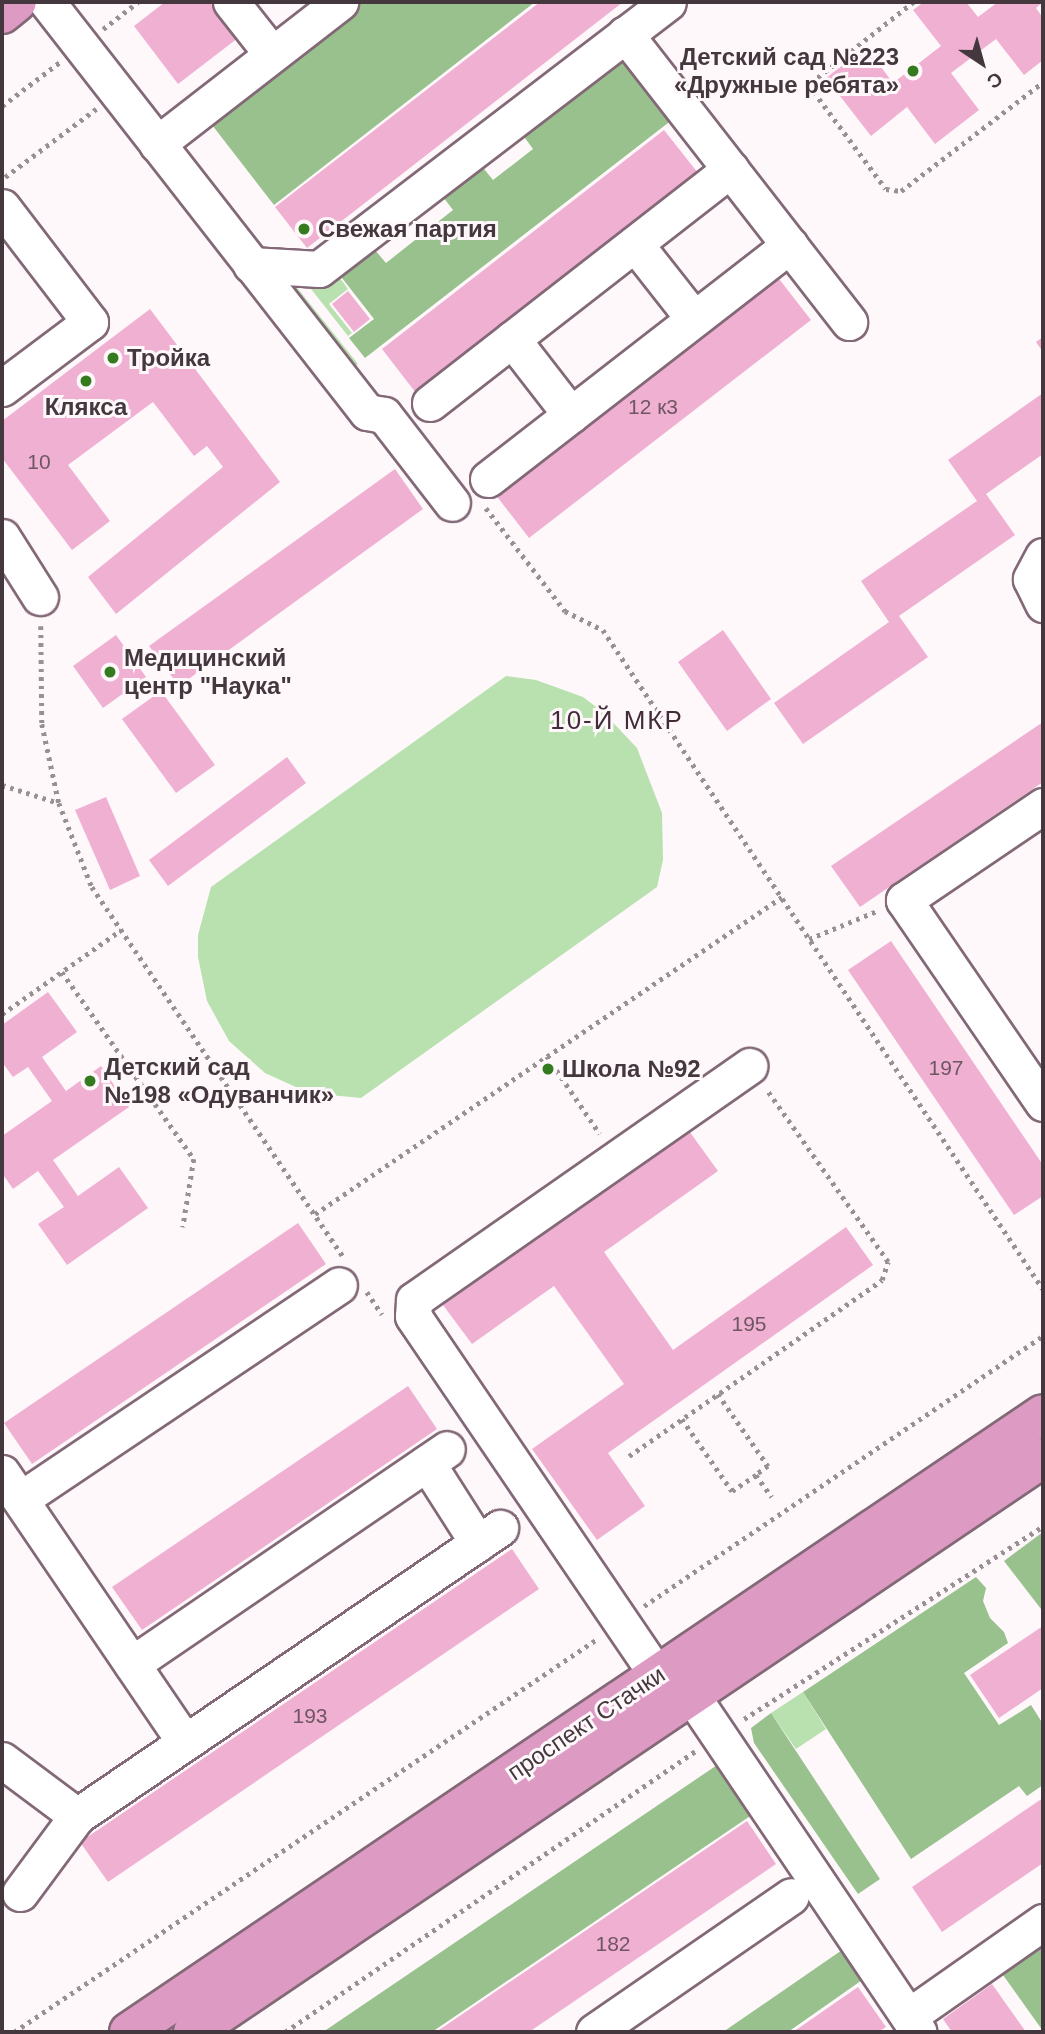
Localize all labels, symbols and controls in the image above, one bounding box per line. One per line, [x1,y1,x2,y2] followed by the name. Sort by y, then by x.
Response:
[947,28,1017,98] north arrow
[674,43,899,99] place label: Детский сад №223 «Дружные ребята»
[905,63,921,79] marker: Детский сад №223 «Дружные ребята»
[983,68,1006,93] text: С
[318,215,497,243] place label: Свежая партия
[296,221,312,237] marker: Свежая партия
[127,344,210,372] place label: Тройка
[105,350,121,366] marker: Тройка
[78,373,94,389] marker: Клякса
[45,393,127,421] place label: Клякса
[628,394,678,420] house number: 12 к3
[27,449,51,475] house number: 10
[124,644,292,700] place label: Медицинский центр "Наука"
[102,664,118,680] marker: Медицинский центр "Наука"
[551,705,683,737] district label: 10-Й МКР
[104,1053,334,1109] place label: Детский сад №198 «Одуванчик»
[562,1055,701,1083] place label: Школа №92
[928,1055,964,1081] house number: 197
[540,1061,556,1077] marker: Школа №92
[82,1073,98,1089] marker: Детский сад №198 «Одуванчик»
[731,1311,767,1337] house number: 195
[502,1660,670,1786] street label: проспект Стачки
[292,1703,328,1729] house number: 193
[595,1931,631,1957] house number: 182

